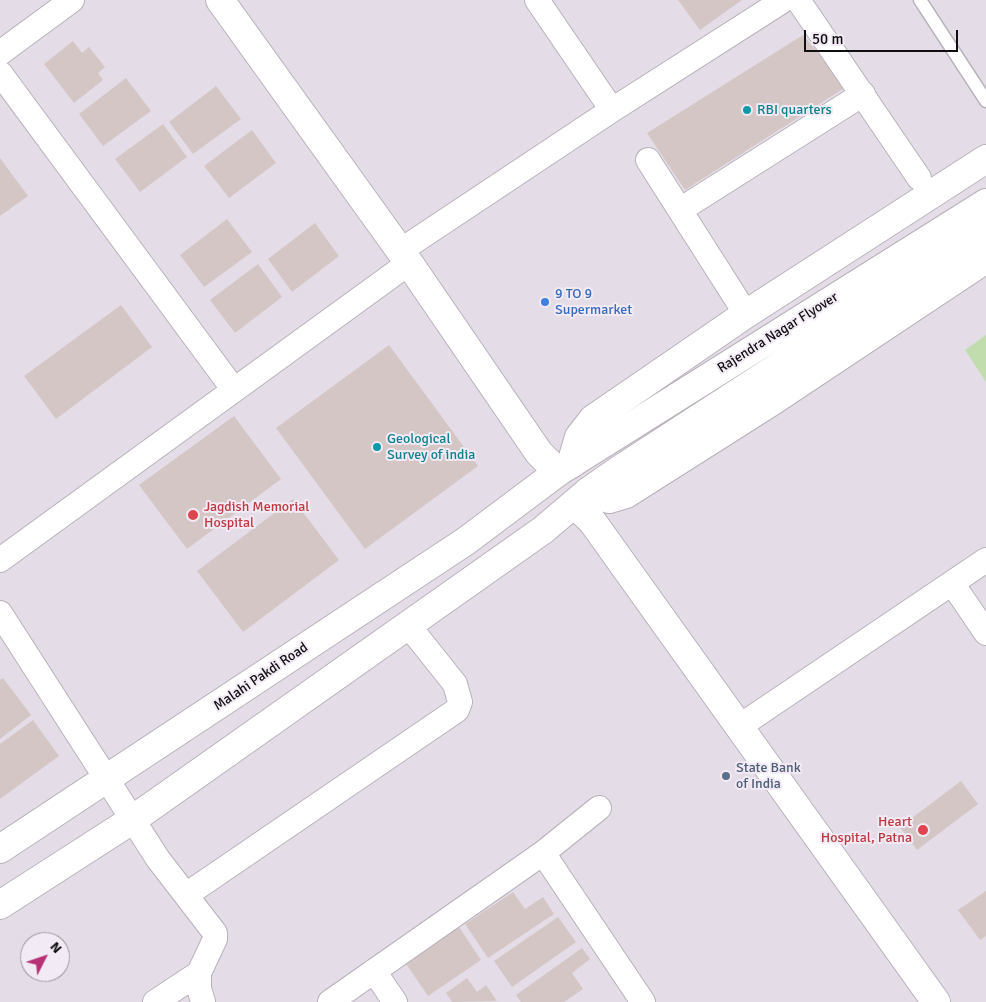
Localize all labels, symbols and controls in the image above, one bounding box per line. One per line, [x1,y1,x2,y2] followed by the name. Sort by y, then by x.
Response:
[806,20,960,52] scale bar
[812,30,843,48] text: 50 m
[757,102,832,118] place label: RBI quarters
[741,104,753,116] marker: RBI quarters
[555,286,632,318] place label: 9 TO 9 Supermarket
[715,289,841,377] street label: Rajendra Nagar Flyover
[539,296,551,308] marker: 9 TO 9 Supermarket
[387,431,475,464] place label: Geological Survey of india
[371,441,383,453] marker: Geological Survey of india
[204,499,309,532] place label: Jagdish Memorial Hospital
[186,508,200,522] marker: Jagdish Memorial Hospital
[211,639,311,715] street label: Malahi Pakdi Road
[736,760,801,792] place label: State Bank of India
[720,770,732,782] marker: State Bank of India
[821,814,912,846] place label: Heart Hospital, Patna
[916,823,930,837] marker: Heart Hospital, Patna
[20,932,70,982] north arrow
[46,938,66,957] text: N

